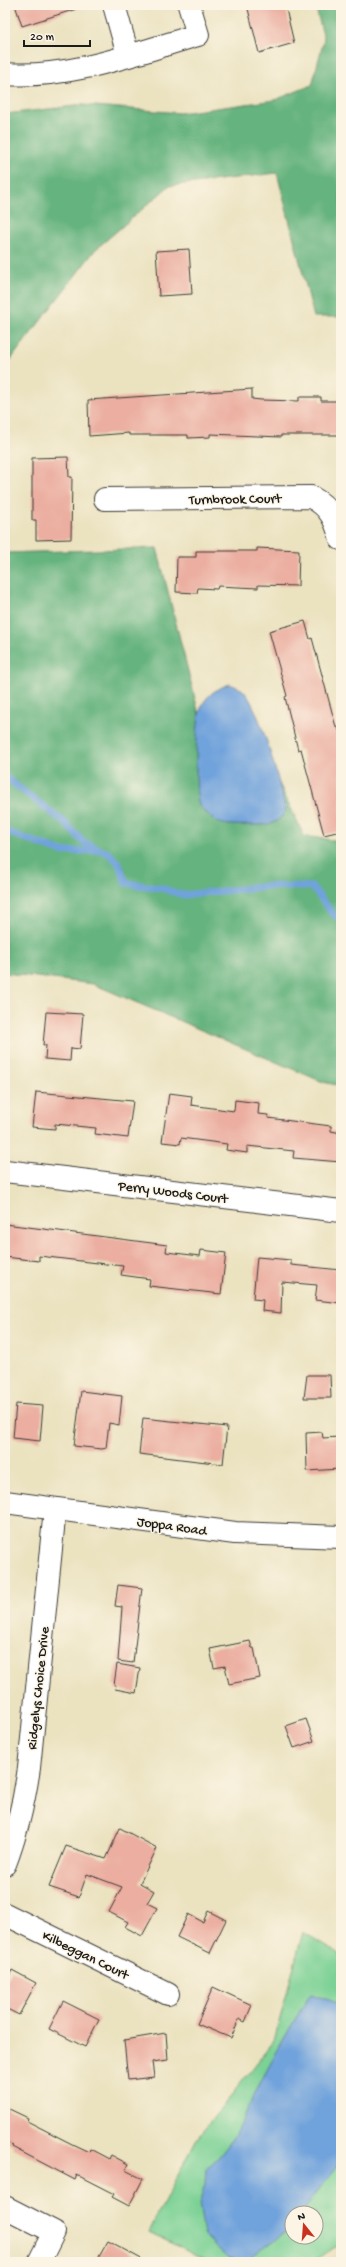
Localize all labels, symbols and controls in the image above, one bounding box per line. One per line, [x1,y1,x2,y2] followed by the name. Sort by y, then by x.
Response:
[24,22,90,48] scale bar
[30,31,55,45] text: 20 m
[188,491,283,510] street label: Turnbrook Court
[116,1178,230,1209] street label: Perry Woods Court
[136,1514,209,1541] street label: Joppa Road
[25,1625,54,1751] street label: Ridgelys Choice Drive
[39,1928,132,1985] street label: Kilbeggan Court
[284,2205,324,2245] north arrow
[296,2211,307,2224] text: N

